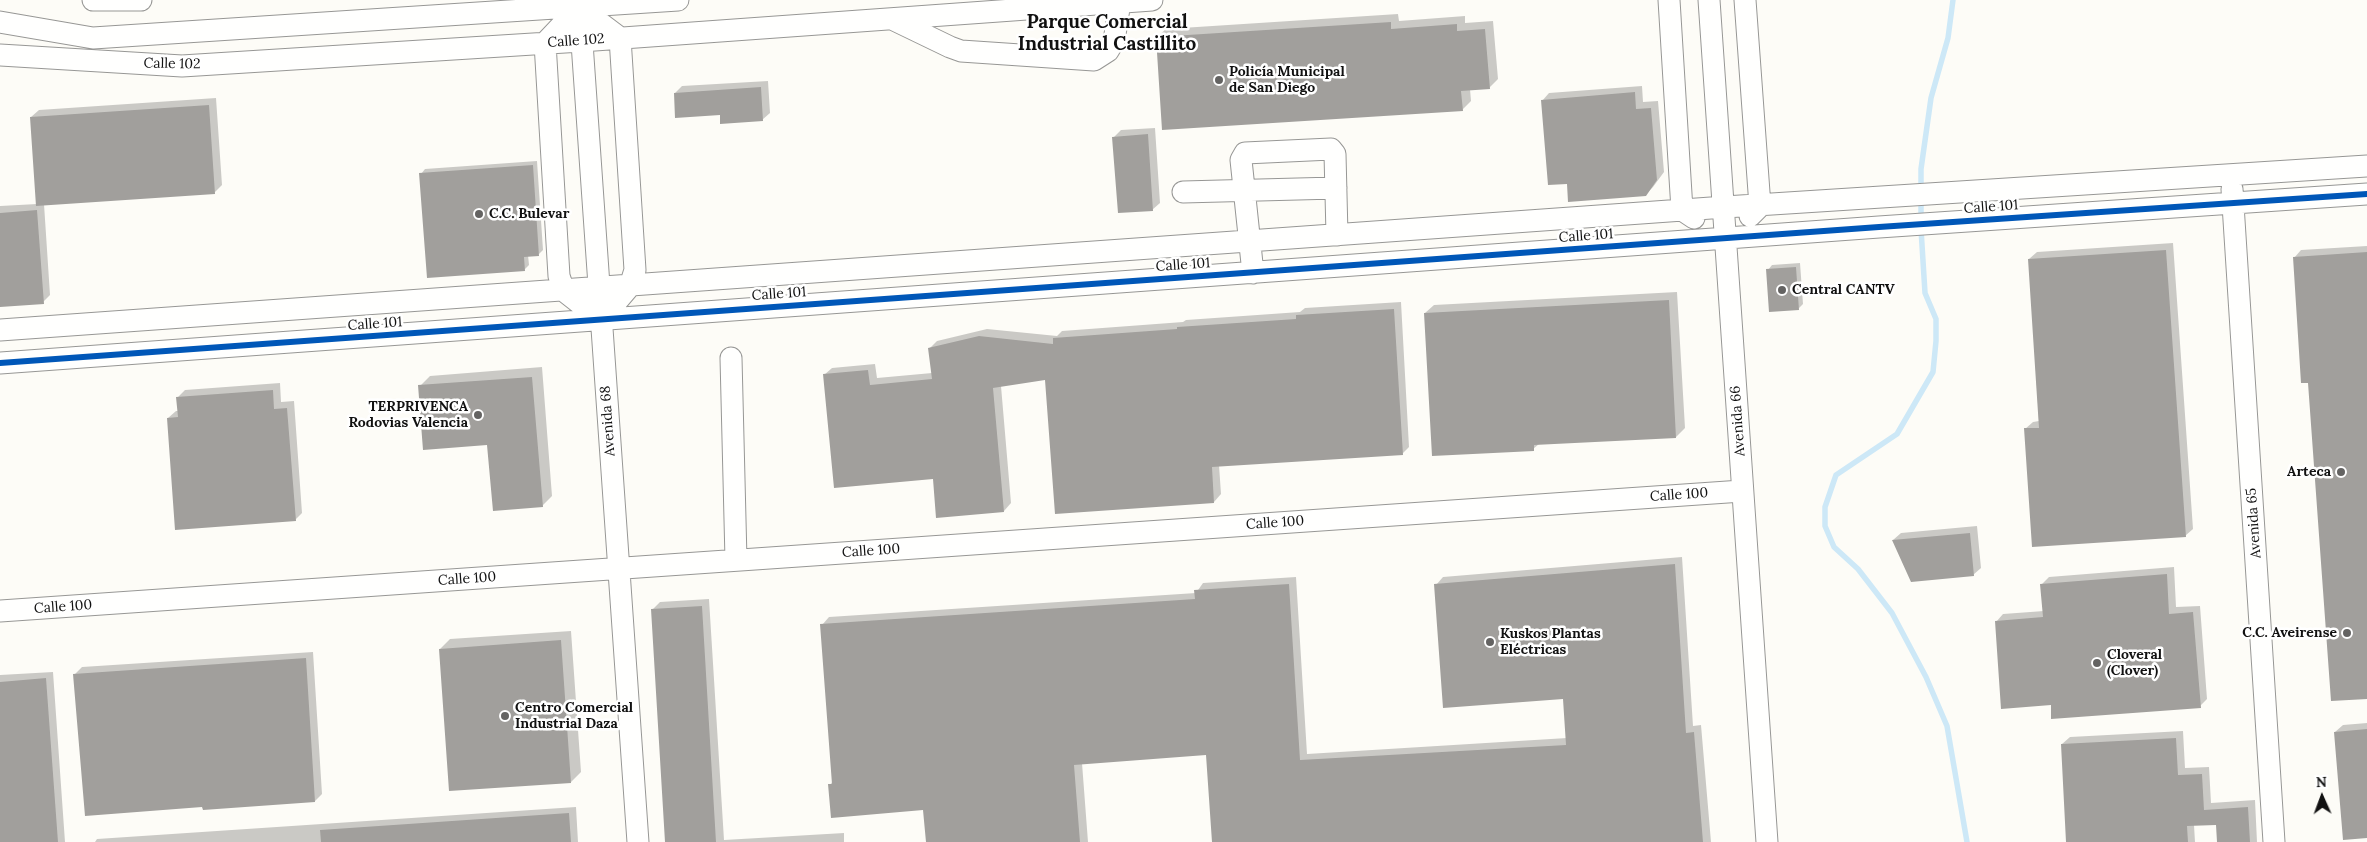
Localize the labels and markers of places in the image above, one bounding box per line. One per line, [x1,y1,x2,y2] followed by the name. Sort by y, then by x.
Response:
[1229,64,1345,96] place label: Policía Municipal de San Diego
[1213,74,1225,86] marker: Policía Municipal de San Diego
[489,206,569,222] place label: C.C. Bulevar
[473,208,485,220] marker: C.C. Bulevar
[1792,282,1895,298] place label: Central CANTV
[1776,284,1788,296] marker: Central CANTV
[348,399,468,432] place label: TERPRIVENCA Rodovias Valencia
[472,409,484,421] marker: TERPRIVENCA Rodovias Valencia
[2287,464,2331,480] place label: Arteca
[2335,466,2347,478] marker: Arteca
[2242,625,2337,641] place label: C.C. Aveirense
[1500,626,1601,658] place label: Kuskos Plantas Eléctricas
[2341,627,2353,639] marker: C.C. Aveirense
[1484,636,1496,648] marker: Kuskos Plantas Eléctricas
[2107,647,2162,680] place label: Cloveral (Clover)
[2091,657,2103,669] marker: Cloveral (Clover)
[515,700,633,732] place label: Centro Comercial Industrial Daza
[499,710,511,722] marker: Centro Comercial Industrial Daza

